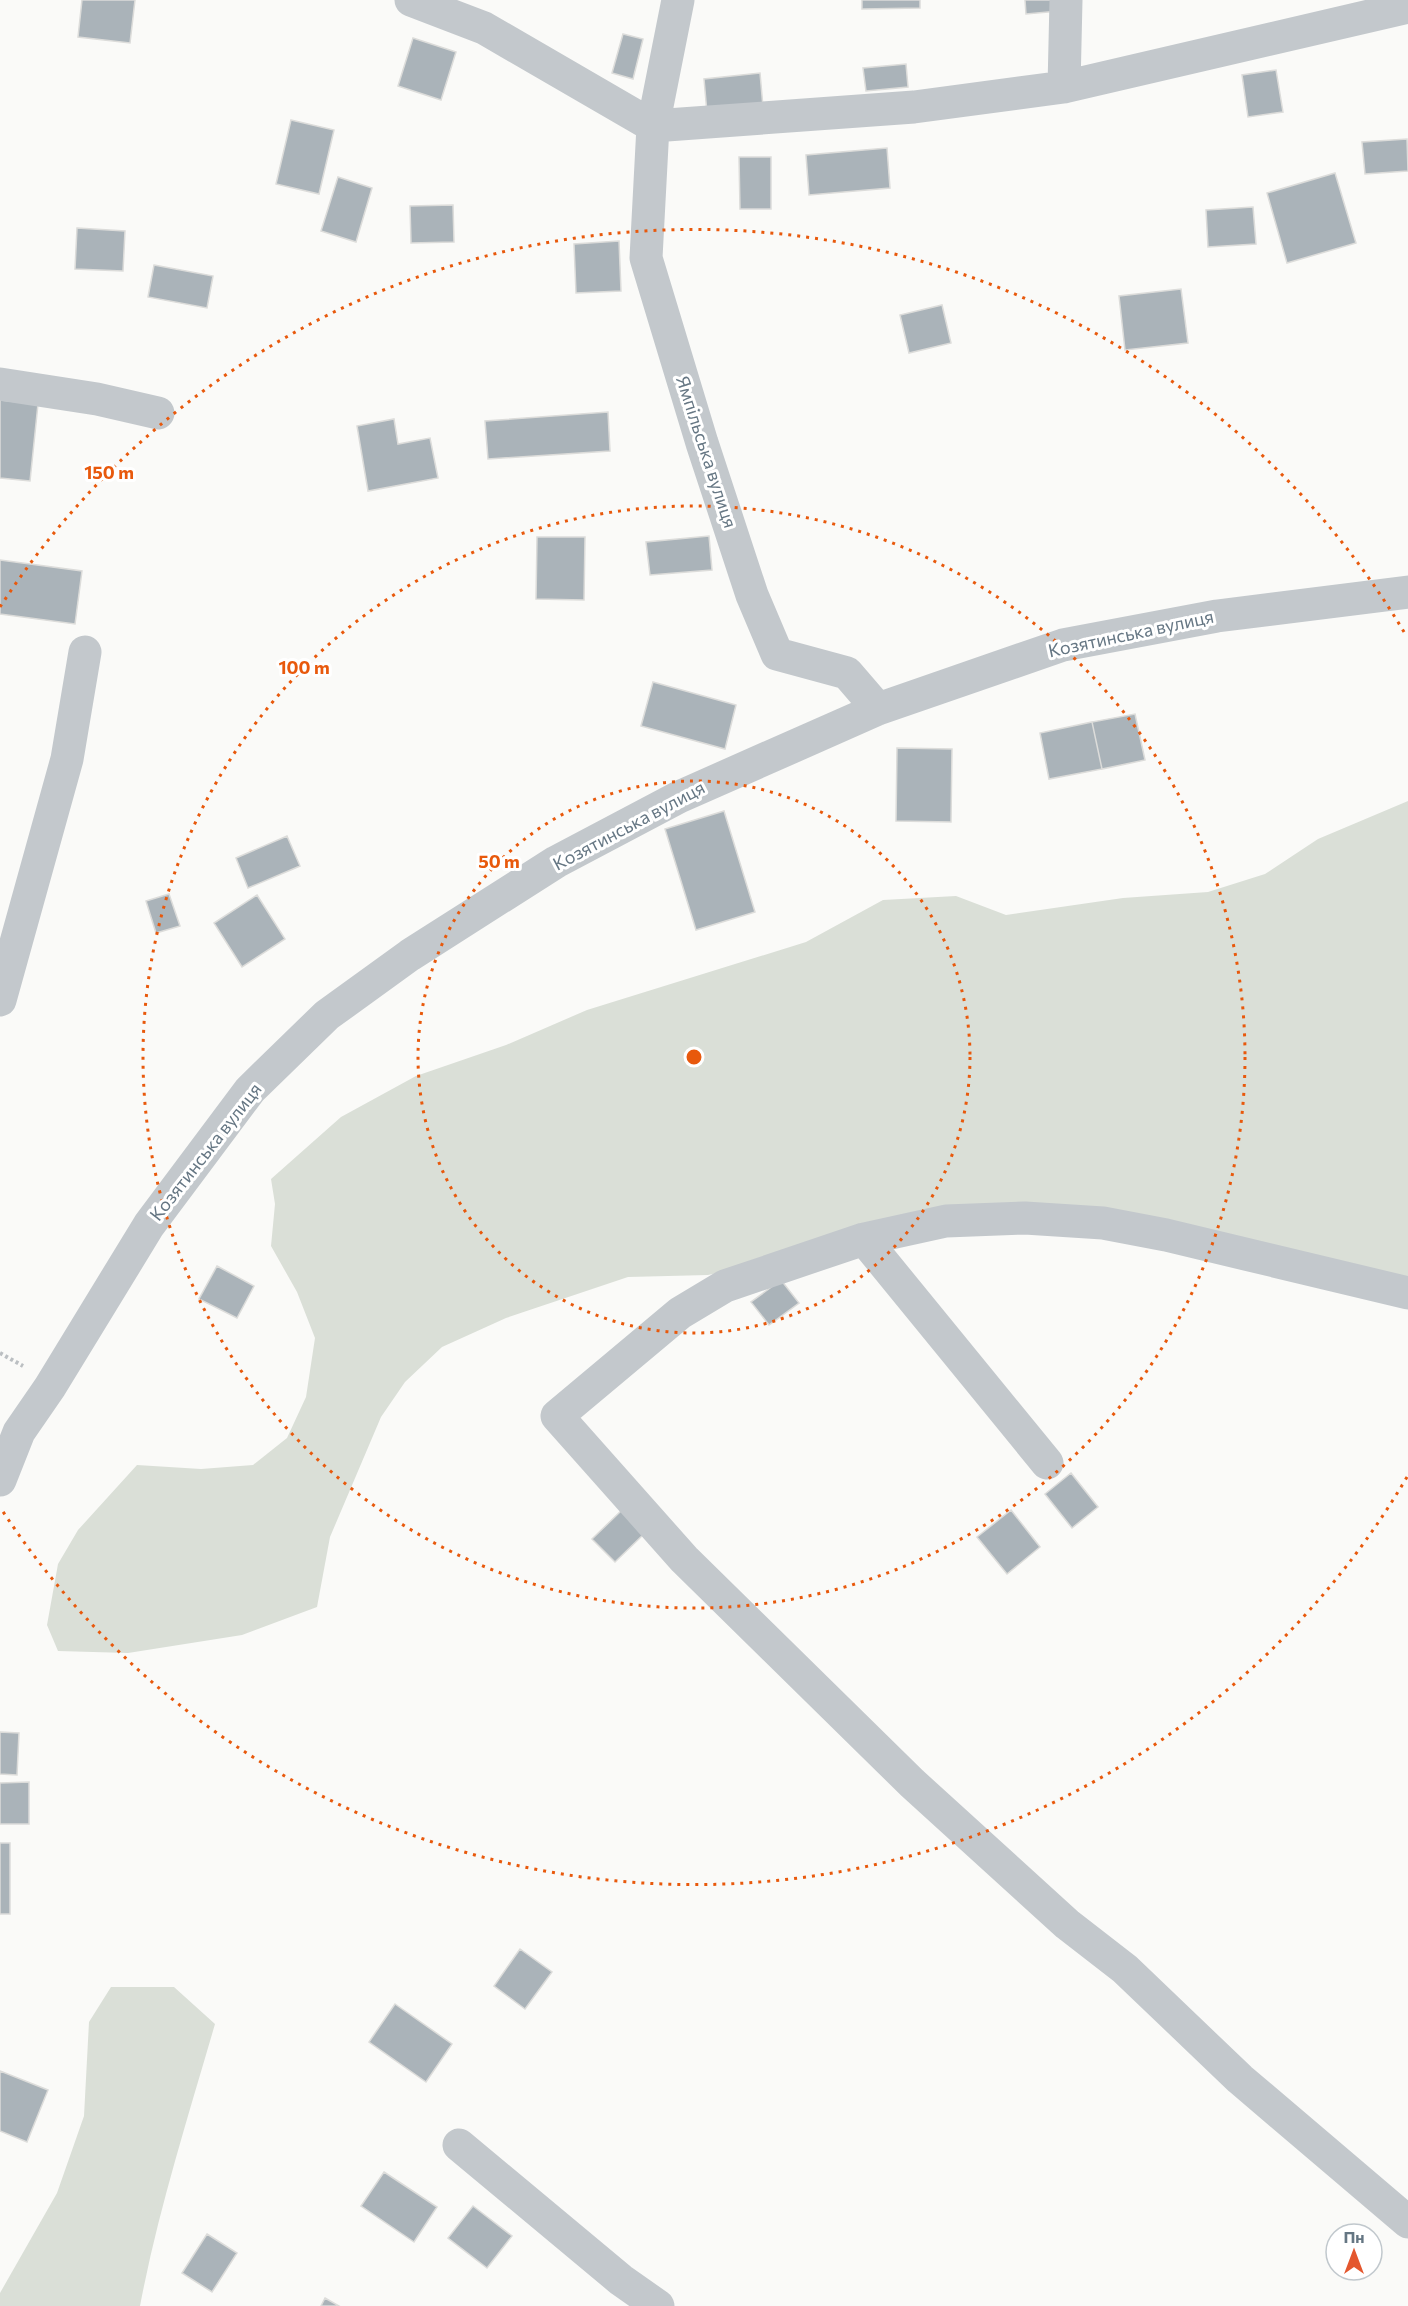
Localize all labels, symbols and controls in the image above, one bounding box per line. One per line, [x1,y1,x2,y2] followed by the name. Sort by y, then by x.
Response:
[672,373,742,531] street label: Ямпільська вулиця
[84,461,134,483] text: 150 m
[1046,605,1216,661] street label: Козятинська вулиця
[278,656,330,678] text: 100 m
[549,776,708,874] street label: Козятинська вулиця
[478,850,520,872] text: 50 m
[684,1047,704,1067] centre of rings
[145,1078,266,1225] street label: Козятинська вулиця
[1324,2222,1384,2282] north arrow
[1343,2227,1365,2246] text: Пн

